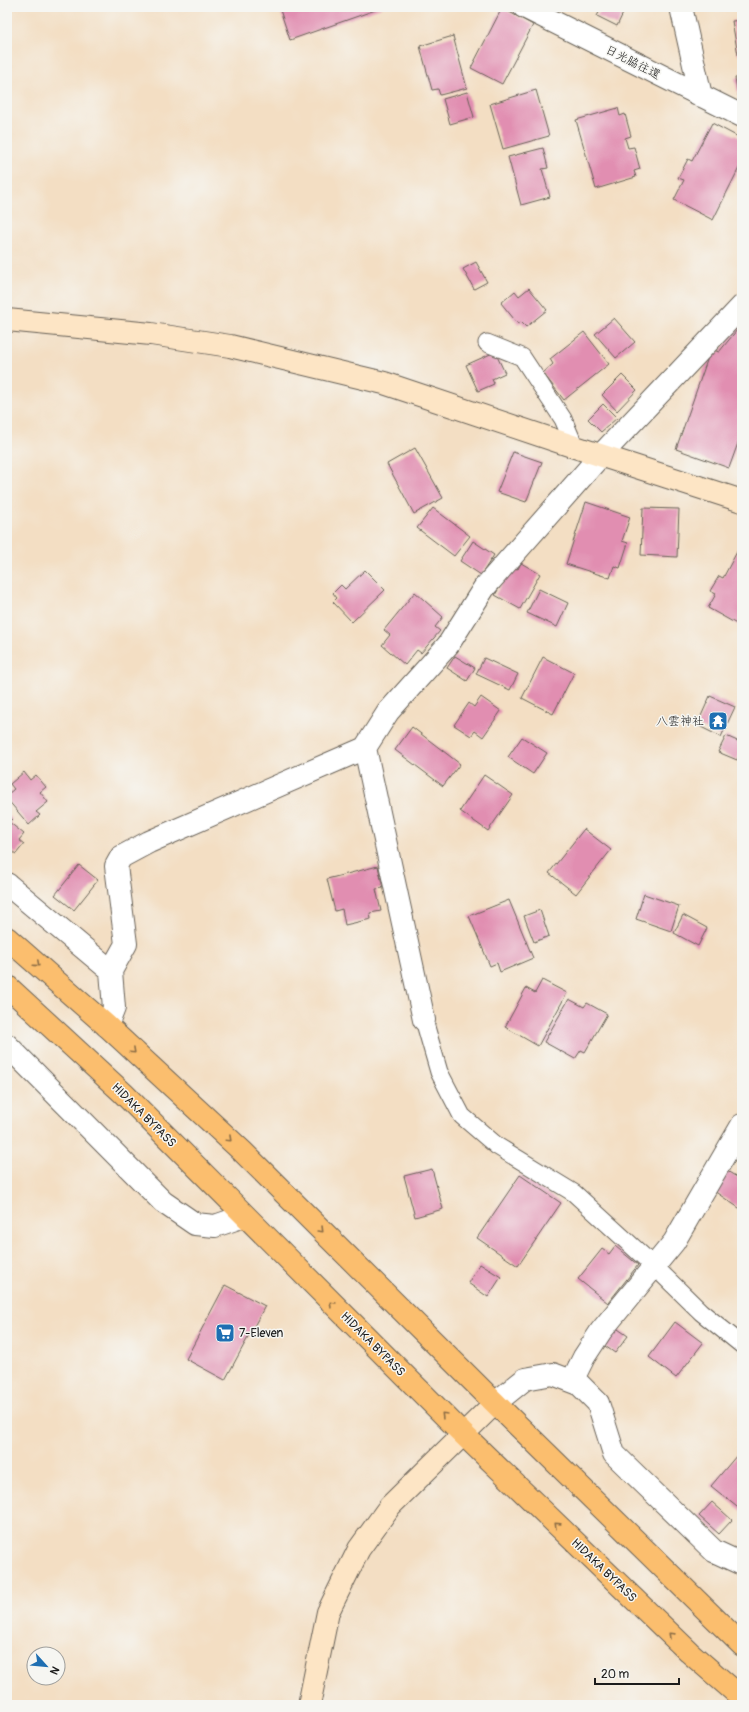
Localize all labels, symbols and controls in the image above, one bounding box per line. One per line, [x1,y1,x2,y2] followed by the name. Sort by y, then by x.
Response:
[603,42,663,83] street label: 日光脇往還
[707,710,729,732] temple icon: 八雲神社
[656,714,704,729] place label: 八雲神社
[32,959,39,966] one-way arrow
[129,1046,136,1053] one-way arrow
[108,1080,179,1151] street label: HIDAKA BYPASS
[224,1134,232,1142] one-way arrow
[316,1225,324,1233] one-way arrow
[329,1301,337,1308] one-way arrow
[337,1309,408,1380] street label: HIDAKA BYPASS
[214,1322,236,1344] supermarket icon: 7-Eleven
[239,1326,284,1341] place label: 7-Eleven
[441,1412,449,1420] one-way arrow
[555,1523,562,1530] one-way arrow
[568,1536,639,1605] street label: HIDAKA BYPASS
[668,1632,676,1640] one-way arrow
[26,1646,66,1686] north arrow
[595,1660,679,1686] scale bar
[47,1664,62,1677] text: N
[601,1667,630,1682] text: 20 m

